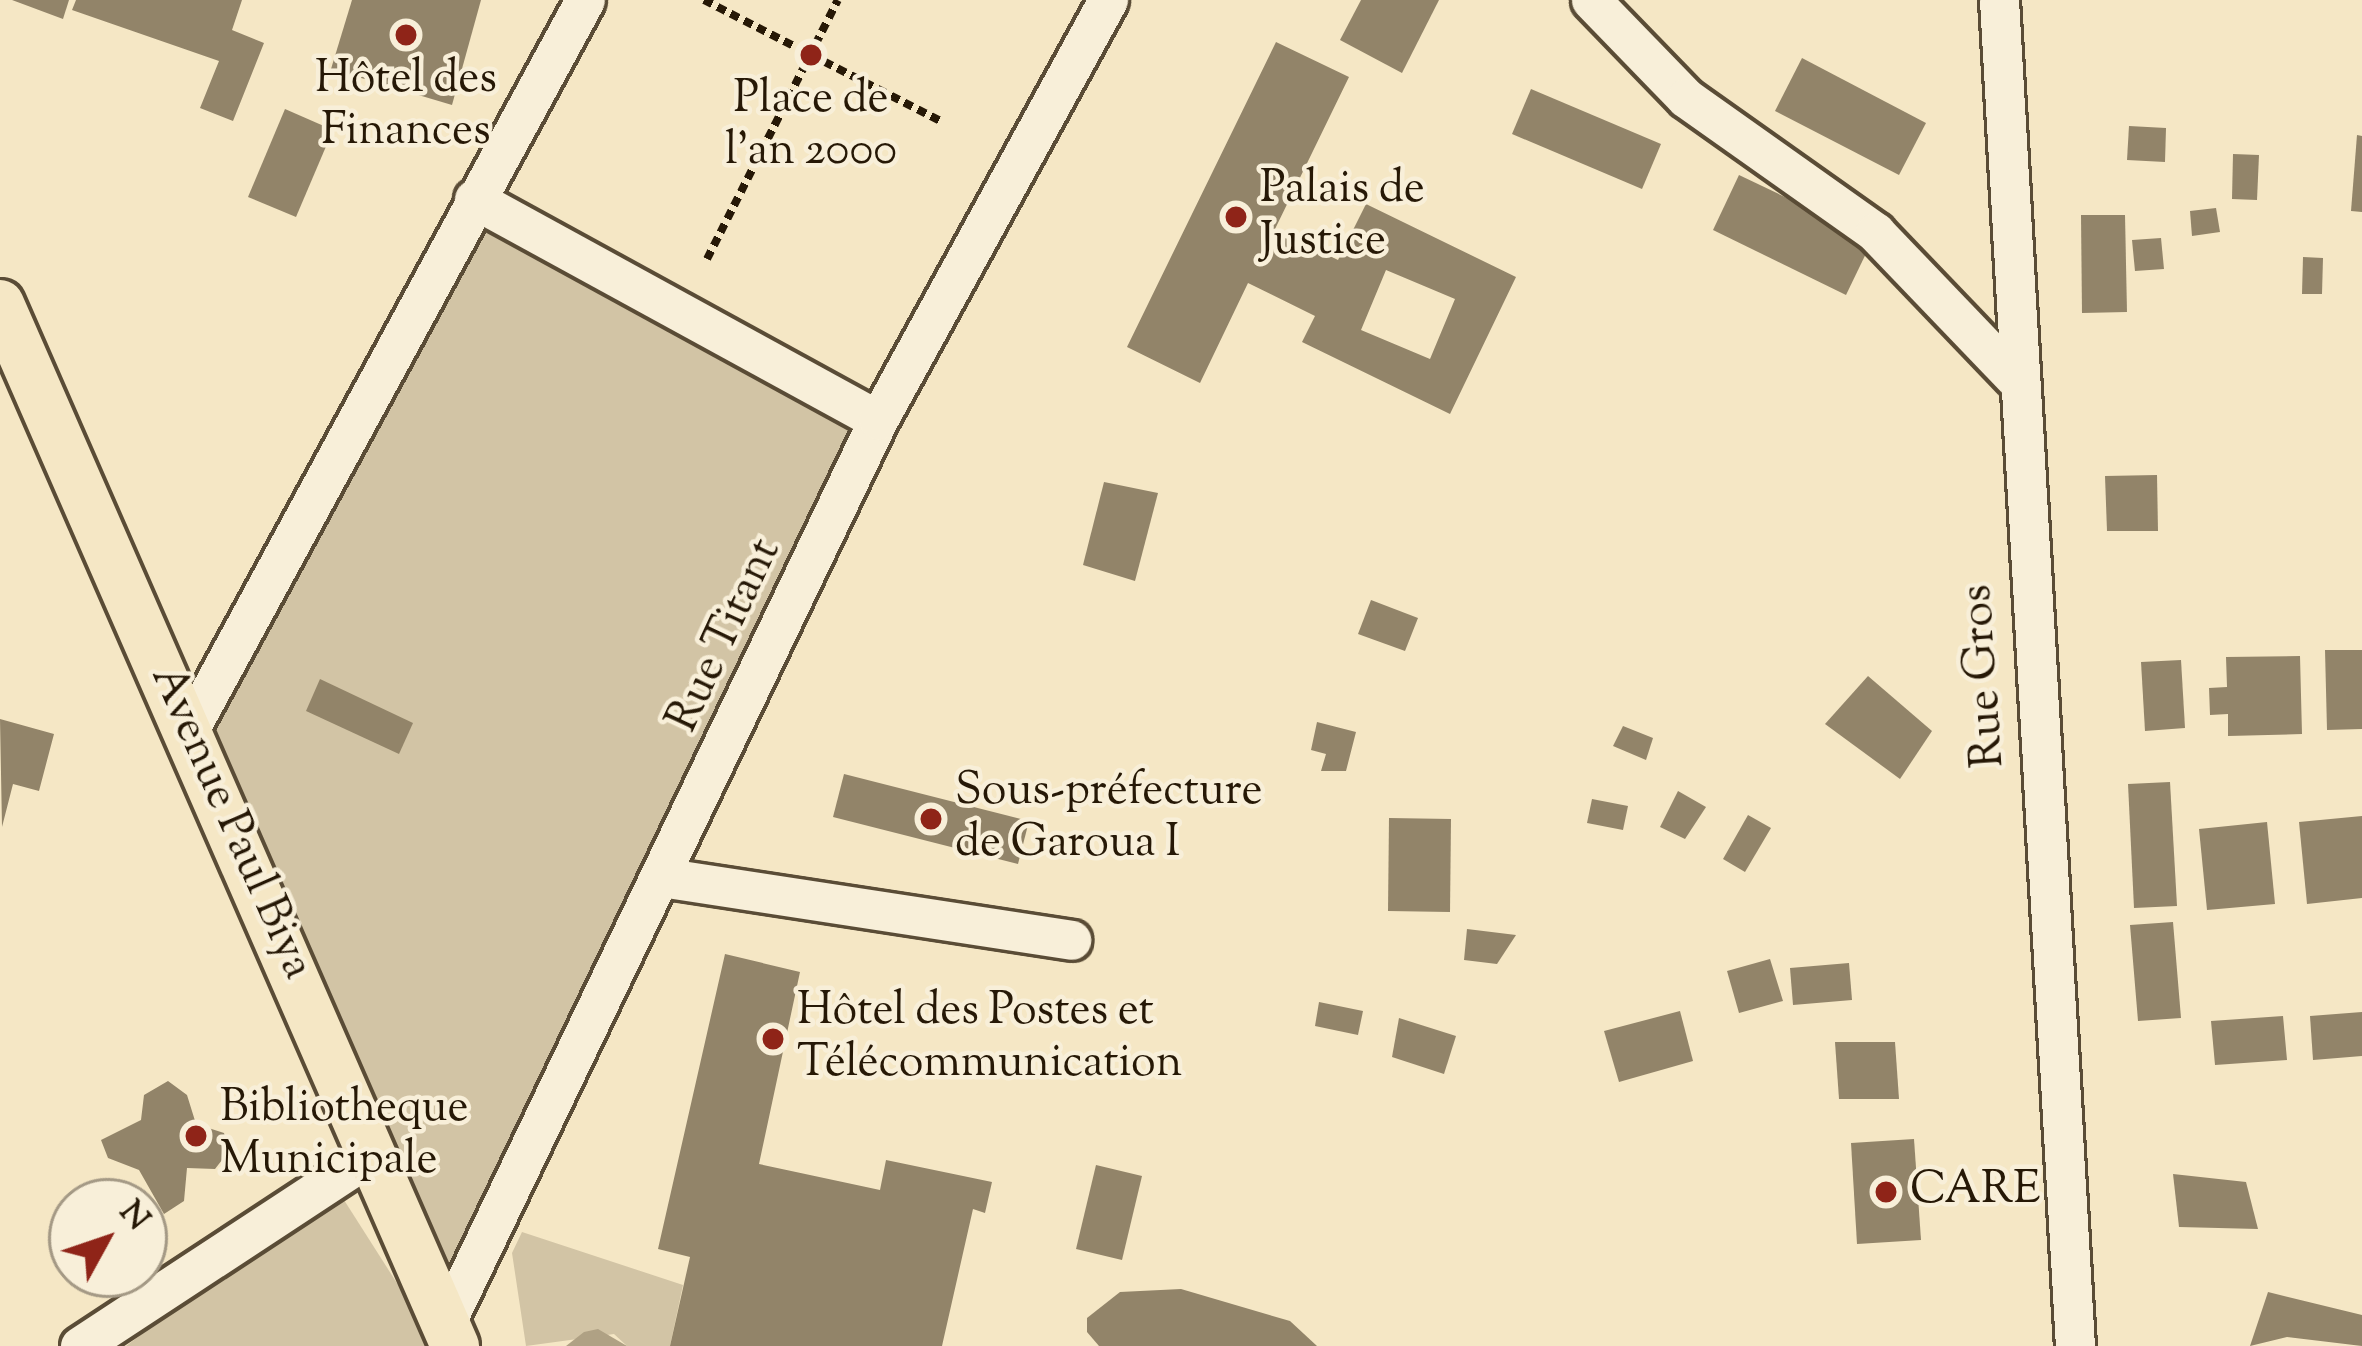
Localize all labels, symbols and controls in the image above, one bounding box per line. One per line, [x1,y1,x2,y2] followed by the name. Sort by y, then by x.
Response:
[393,22,419,48] marker: Hôtel des Finances
[798,42,824,68] marker: Place de l'an 2000
[315,54,497,160] place label: Hôtel des Finances
[725,74,897,180] place label: Place de l'an 2000
[1260,164,1425,270] place label: Palais de Justice
[1223,204,1249,230] marker: Palais de Justice
[658,531,794,741] street label: Rue Titant
[1952,583,2018,769] street label: Rue Gros
[137,658,323,988] street label: Avenue Paul Biya
[955,766,1263,872] place label: Sous-préfecture de Garoua I
[918,806,944,832] marker: Sous-préfecture de Garoua I
[797,986,1182,1092] place label: Hôtel des Postes et Télécommunication
[760,1026,786,1052] marker: Hôtel des Postes et Télécommunication
[220,1083,468,1189] place label: Bibliotheque Municipale
[183,1123,209,1149] marker: Bibliotheque Municipale
[1910,1165,2040,1219] place label: CARE
[48,1178,168,1298] north arrow
[1873,1179,1899,1205] marker: CARE
[106,1191,160,1242] text: N

